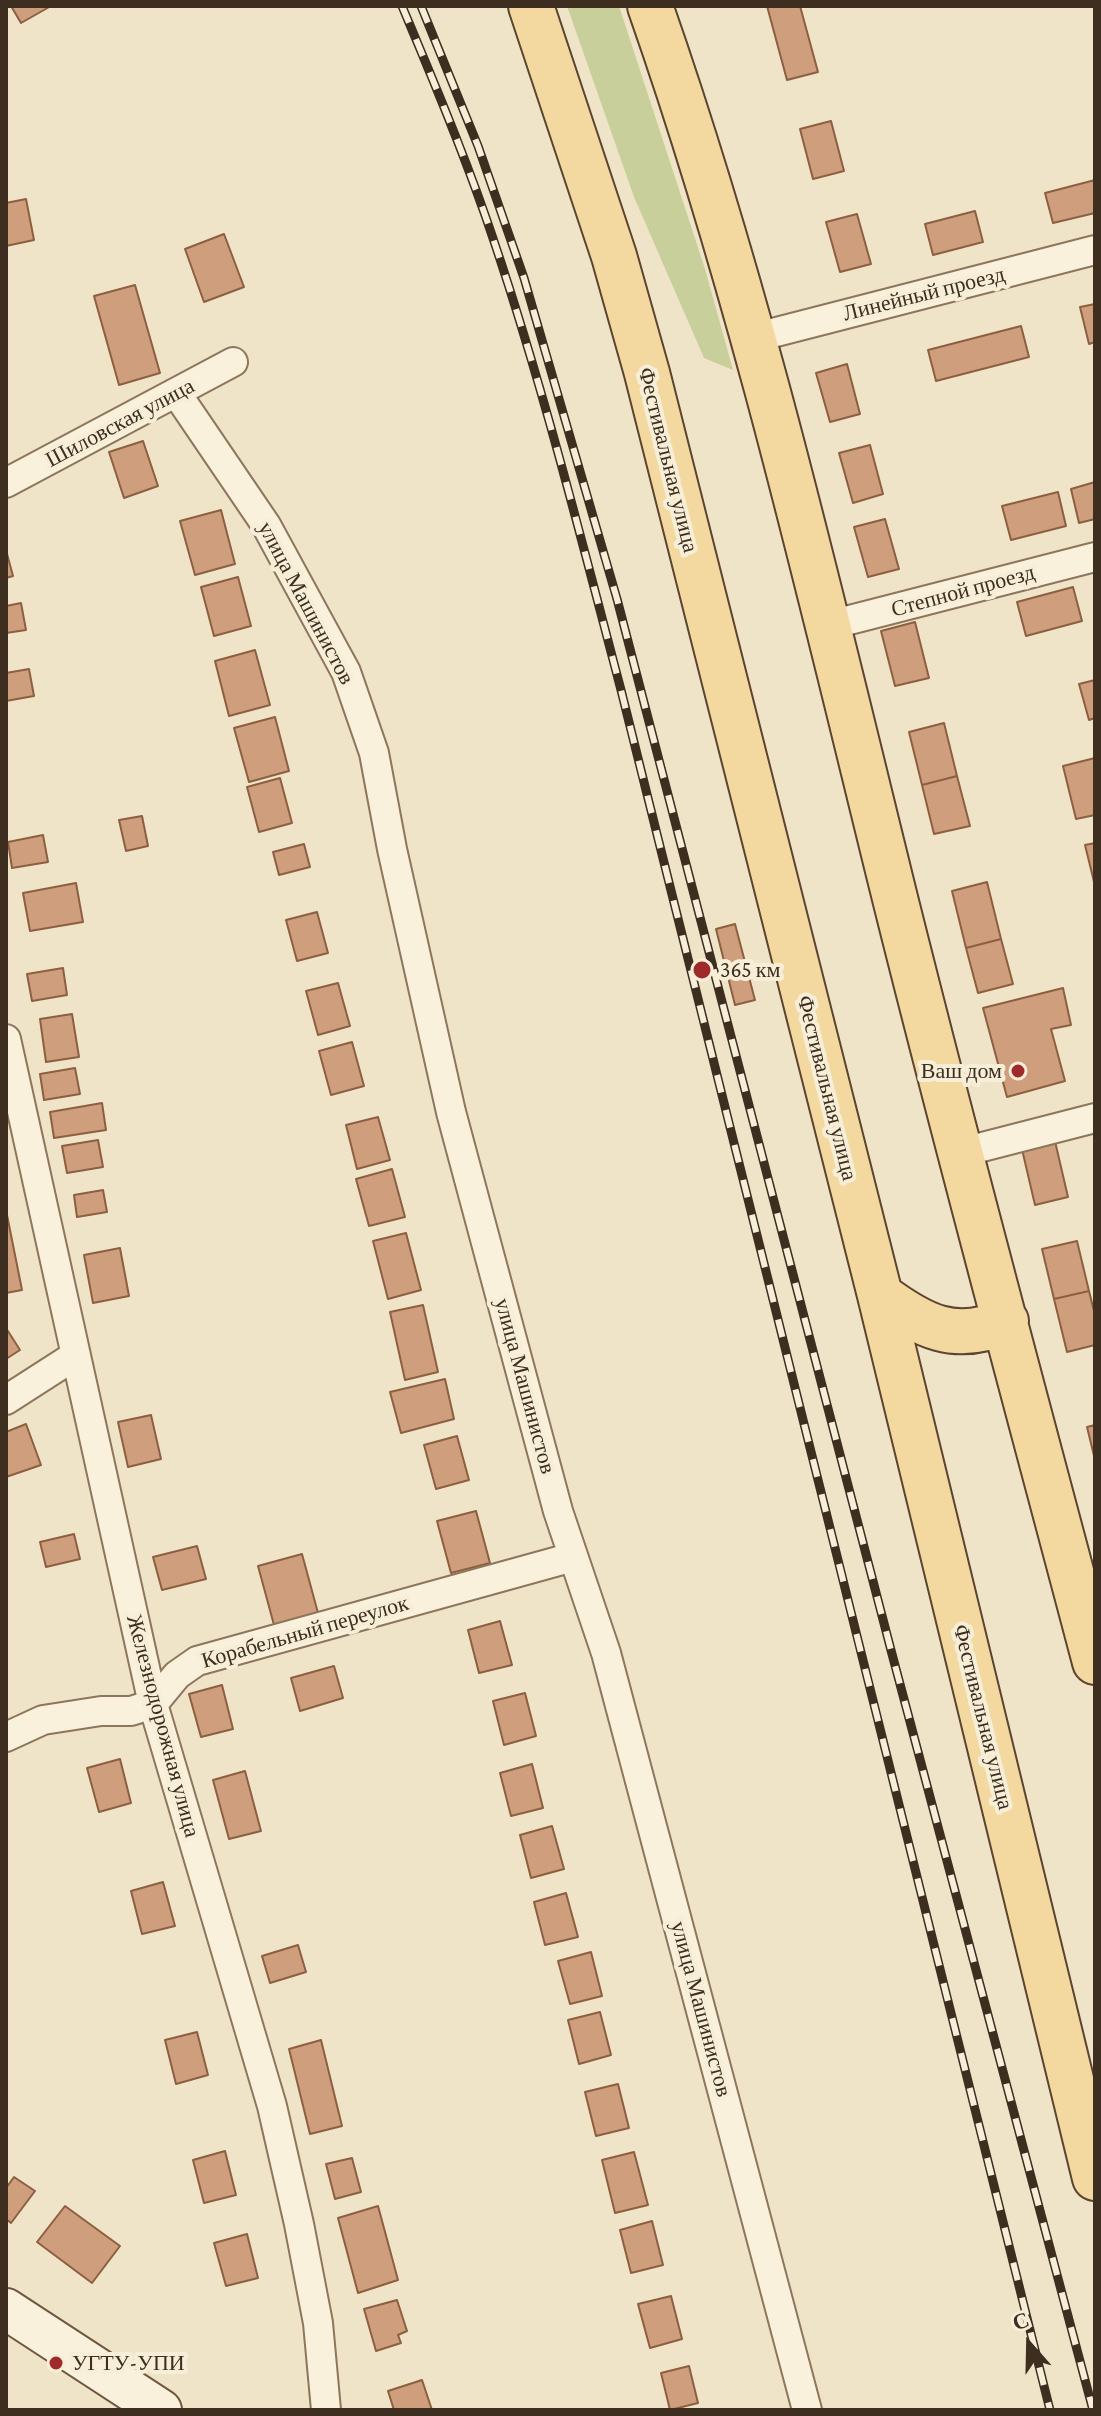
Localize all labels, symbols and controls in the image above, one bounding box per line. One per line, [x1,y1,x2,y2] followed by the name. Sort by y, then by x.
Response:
[840,261,1008,327] street label: Линейный проезд
[632,365,704,555] street label: Фестивальная улица
[41,373,199,473] street label: Шиловская улица
[252,517,360,689] street label: улица Машинистов
[888,559,1038,623] street label: Степной проезд
[720,957,780,983] place label: 365 км
[691,959,713,981] marker: 365 км
[791,993,863,1183] street label: Фестивальная улица
[921,1058,1002,1084] place label: Ваш дом
[1009,1062,1027,1080] marker: Ваш дом
[489,1295,561,1477] street label: улица Машинистов
[199,1590,411,1674] street label: Корабельный переулок
[121,1612,205,1840] street label: Железнодорожная улица
[947,1622,1019,1812] street label: Фестивальная улица
[665,1918,737,2100] street label: улица Машинистов
[989,2304,1069,2384] north arrow
[1009,2307,1032,2335] text: С
[72,2350,185,2376] place label: УГТУ-УПИ
[47,2354,65,2372] marker: УГТУ-УПИ

